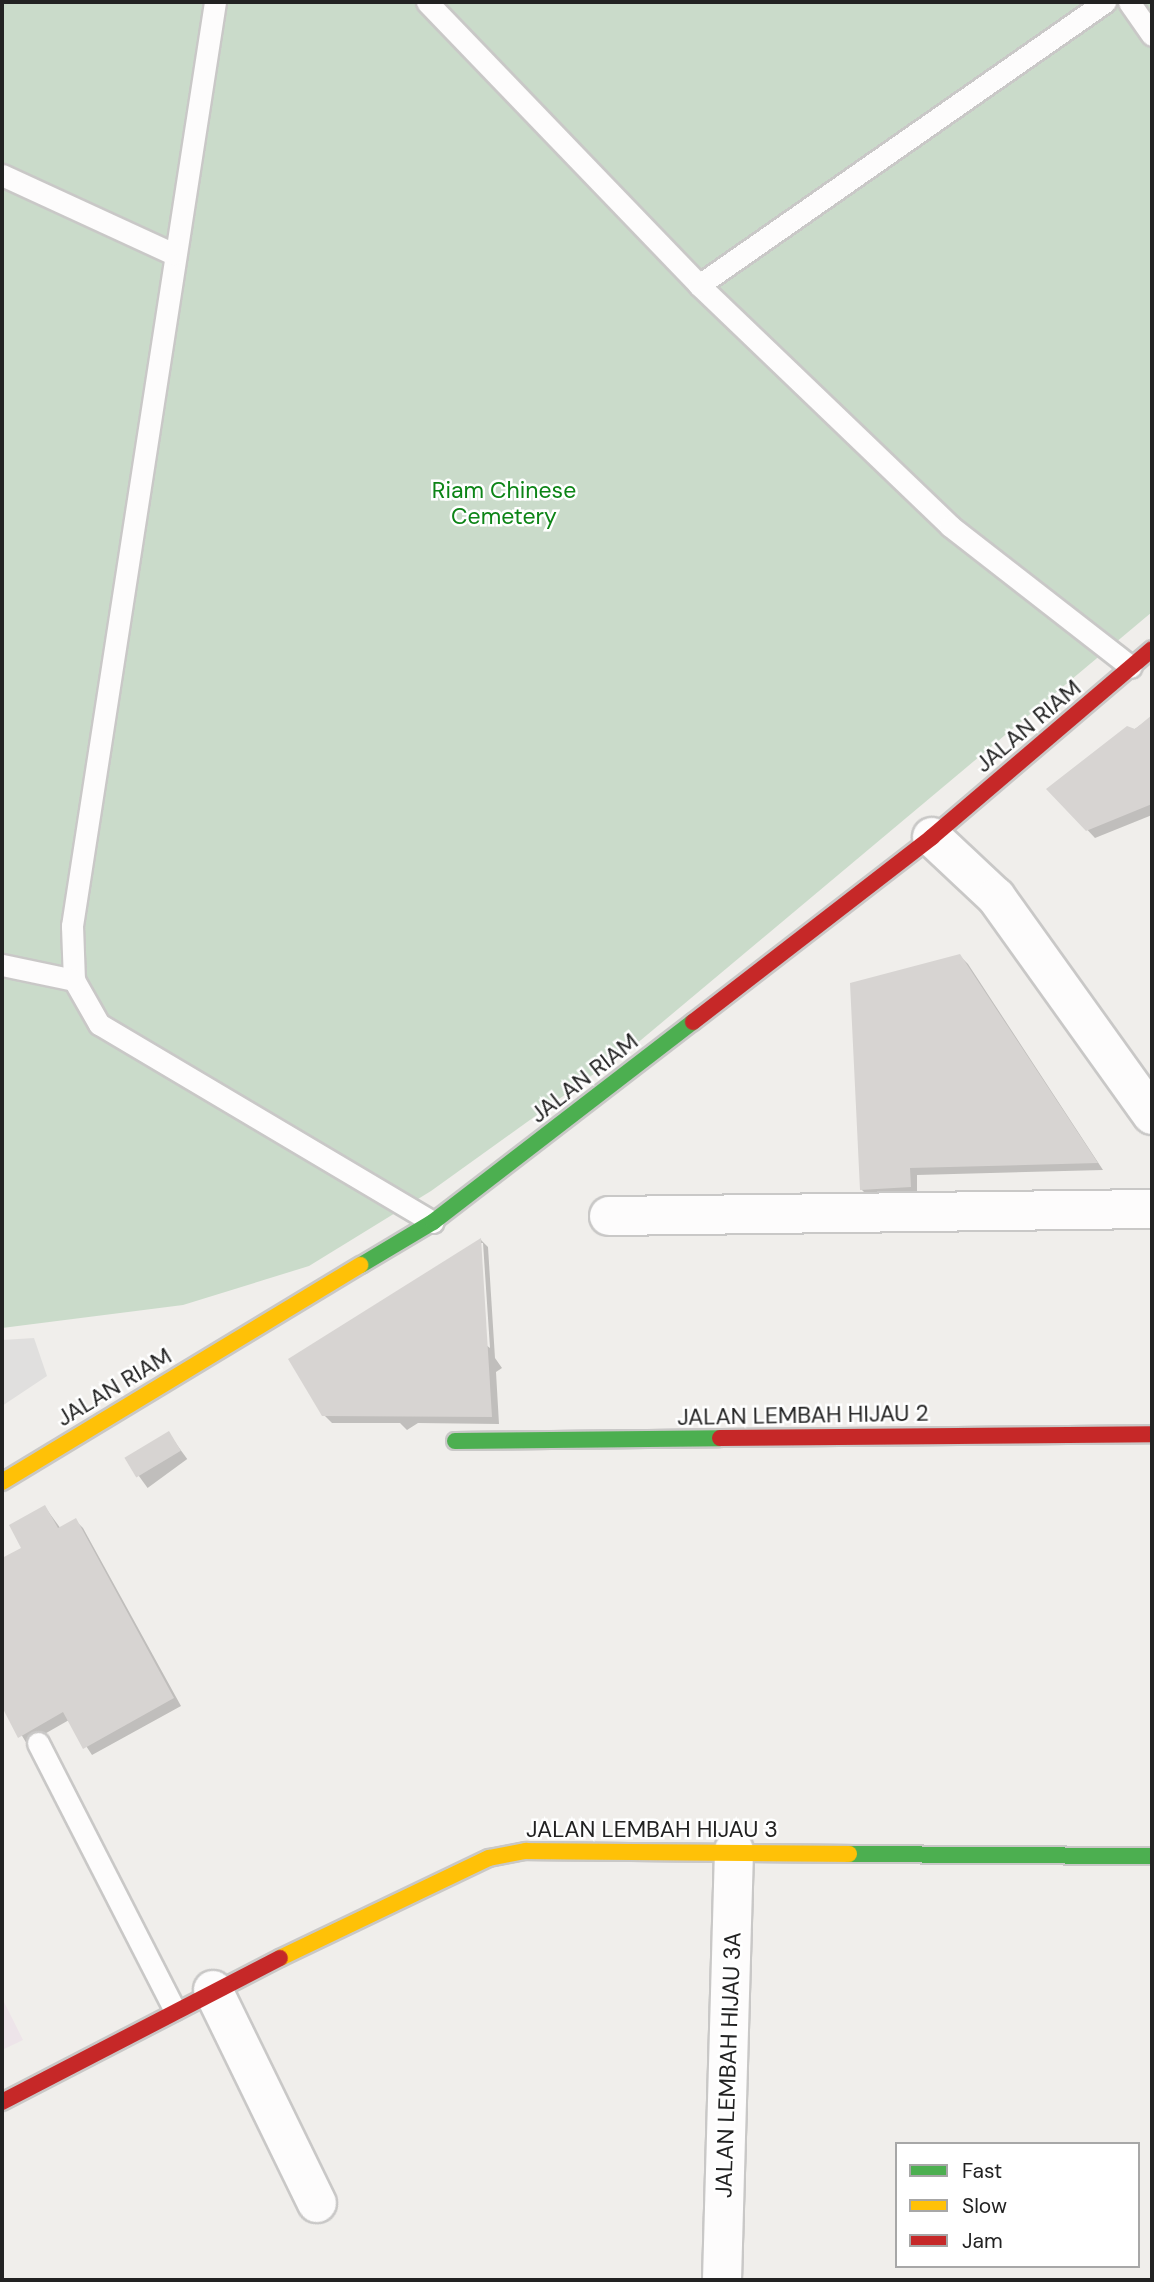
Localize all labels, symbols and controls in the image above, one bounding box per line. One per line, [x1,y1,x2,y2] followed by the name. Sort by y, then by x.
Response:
[432,476,576,530] park label: Riam Chinese Cemetery
[970,674,1086,778] street label: JALAN RIAM
[525,1027,643,1129] street label: JALAN RIAM
[52,1342,176,1432] street label: JALAN RIAM
[677,1399,929,1431] street label: JALAN LEMBAH HIJAU 2
[526,1815,778,1843] street label: JALAN LEMBAH HIJAU 3
[710,1931,746,2199] street label: JALAN LEMBAH HIJAU 3A
[895,2142,1140,2268] legend
[962,2157,1002,2185] text: Fast
[962,2192,1007,2220] text: Slow
[962,2227,1003,2255] text: Jam

